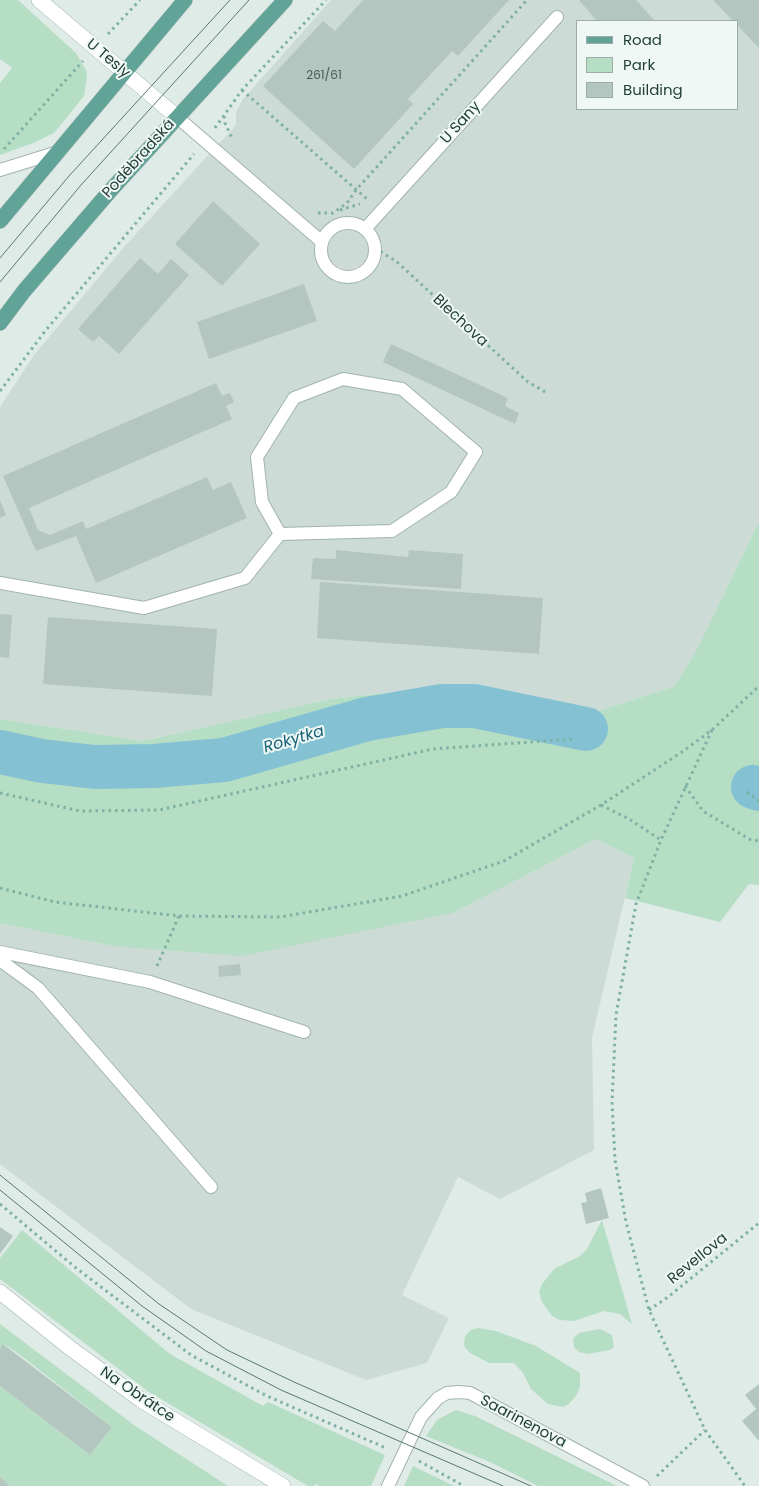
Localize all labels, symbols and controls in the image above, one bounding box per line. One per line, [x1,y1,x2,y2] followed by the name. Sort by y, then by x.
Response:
[576,20,739,110] legend
[623,29,662,50] text: Road
[82,36,134,82] street label: U Tesly
[623,54,655,75] text: Park
[306,69,342,83] house number: 261/61
[623,79,683,100] text: Building
[437,98,485,148] street label: U Sany
[99,116,179,202] street label: Poděbradská
[429,291,491,351] street label: Blechova
[262,722,326,758] water label: Rokytka
[664,1229,732,1289] street label: Revellova
[96,1363,178,1427] street label: Na Obrátce
[477,1392,569,1452] street label: Saarinenova

